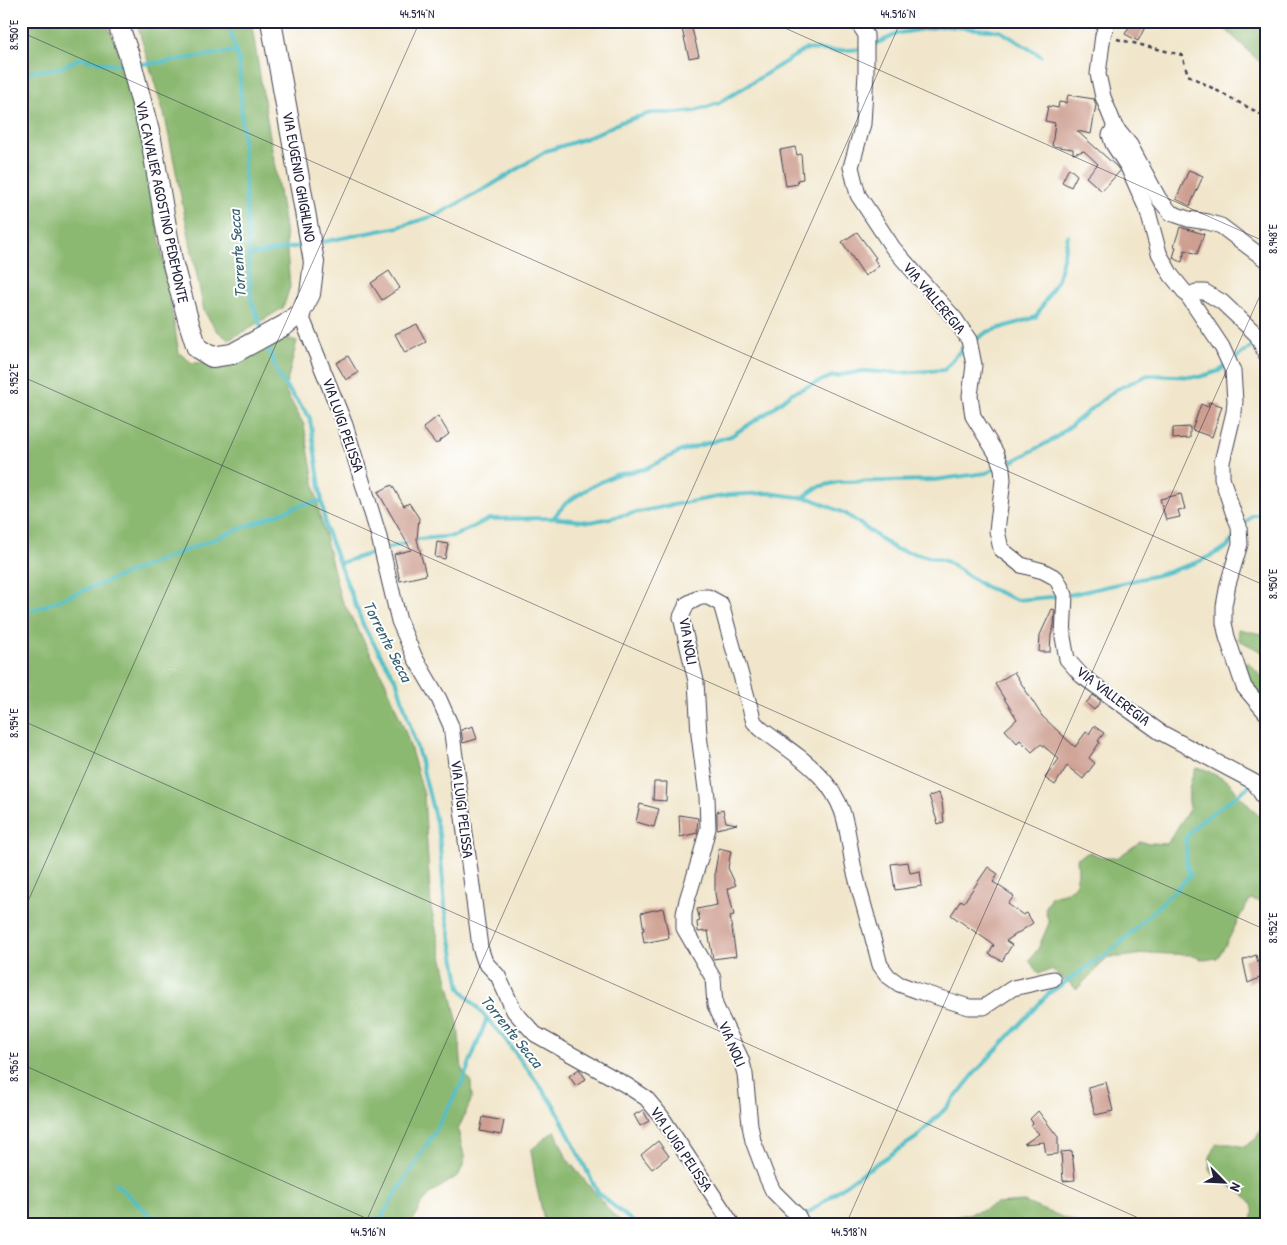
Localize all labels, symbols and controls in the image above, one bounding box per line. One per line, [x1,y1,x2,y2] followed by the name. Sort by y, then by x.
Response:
[400,5,434,22] text: 44.514°N
[881,5,915,22] text: 44.516°N
[5,19,22,50] text: 8.950°E
[131,99,194,305] street label: VIA CAVALIER AGOSTINO PEDEMONTE
[278,110,321,244] street label: VIA EUGENIO GHIGHLINO
[223,208,251,299] water label: Torrente Secca
[1264,223,1281,254] text: 8.948°E
[898,257,971,339] street label: VIA VALLEREGIA
[5,363,22,394] text: 8.952°E
[318,375,370,475] street label: VIA LUIGI PELISSA
[1264,568,1281,599] text: 8.950°E
[358,597,419,687] water label: Torrente Secca
[674,615,703,666] street label: VIA NOLI
[1072,661,1155,731] street label: VIA VALLEREGIA
[5,707,22,738] text: 8.954°E
[446,759,479,860] street label: VIA LUIGI PELISSA
[1264,912,1281,943] text: 8.952°E
[476,990,549,1073] water label: Torrente Secca
[713,1018,752,1070] street label: VIA NOLI
[5,1051,22,1082] text: 8.956°E
[645,1102,718,1196] street label: VIA LUIGI PELISSA
[1200,1158,1250,1208] north arrow
[1226,1180,1247,1195] text: N
[351,1223,385,1240] text: 44.516°N
[831,1223,867,1240] text: 44.518°N

